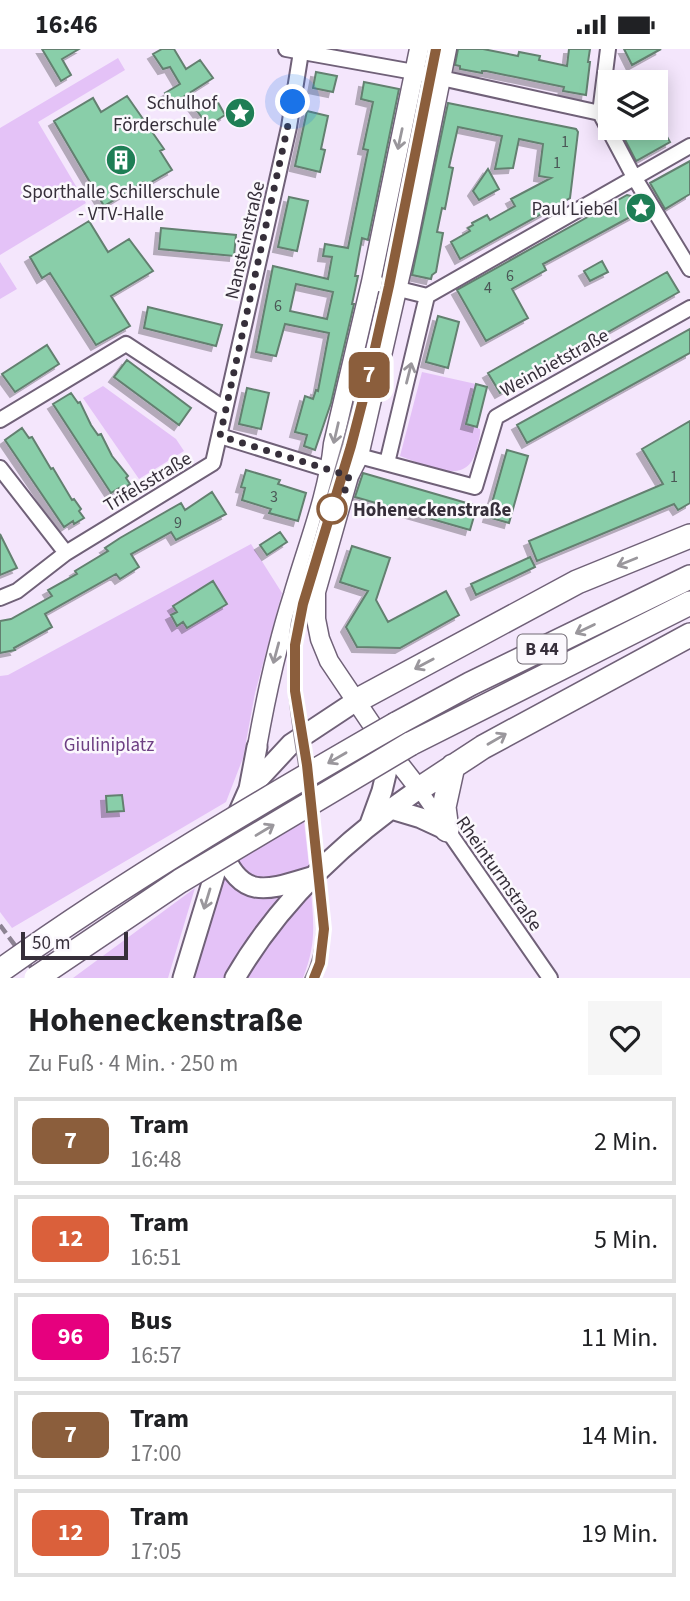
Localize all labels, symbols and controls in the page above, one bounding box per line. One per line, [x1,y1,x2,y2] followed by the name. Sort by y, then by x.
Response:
[35,6,98,43] text: 16:46
[598,70,668,140] map controls
[598,70,668,140] button: layers
[275,84,310,119] your location
[113,90,218,139] place label: Schulhof Förderschule
[223,96,257,130] place icon: Schulhof Förderschule
[393,127,407,150] one-way arrow
[561,131,569,153] house number: 1
[104,143,138,177] building icon: Sporthalle Schillerschule - VTV-Halle
[553,152,561,174] house number: 1
[22,179,220,228] place label: Sporthalle Schillerschule - VTV-Halle
[219,179,272,302] street label: Nansteinstraße
[624,191,658,225] place icon: Paul Liebel
[531,196,618,223] place label: Paul Liebel
[506,265,514,287] house number: 6
[484,277,492,299] house number: 4
[274,295,282,317] house number: 6
[496,322,614,404] street label: Weinbietstraße
[346,352,392,398] line badge: 7
[363,357,375,392] text: 7
[403,362,416,385] one-way arrow
[328,421,342,444] one-way arrow
[99,445,197,519] street label: Trifelsstraße
[670,466,678,488] house number: 1
[270,486,278,508] house number: 3
[317,494,347,524] marker: Hoheneckenstraße
[353,497,512,524] place label: Hoheneckenstraße
[174,512,182,534] house number: 9
[617,556,638,569] one-way arrow
[575,622,596,636] one-way arrow
[518,635,566,663] road number: B 44
[269,641,282,663] one-way arrow
[414,657,435,671] one-way arrow
[64,732,154,759] park label: Giuliniplatz
[486,732,506,746] one-way arrow
[327,751,347,765] one-way arrow
[449,811,549,937] street label: Rheinturmstraße
[254,823,274,837] one-way arrow
[200,887,213,909] one-way arrow
[21,929,128,961] scale bar
[32,930,70,957] text: 50 m
[28,997,303,1044] text: Hoheneckenstraße
[588,1001,662,1075] button: heart
[28,1047,238,1080] text: Zu Fuß · 4 Min. · 250 m
[130,1106,189,1143] text: Tram
[64,1123,77,1158] text: 7
[594,1123,658,1160] text: 2 Min.
[130,1143,181,1176] text: 16:48
[130,1204,189,1241] text: Tram
[58,1221,83,1256] text: 12
[594,1221,658,1258] text: 5 Min.
[130,1241,181,1274] text: 16:51
[130,1302,172,1339] text: Bus
[58,1319,83,1354] text: 96
[581,1319,658,1356] text: 11 Min.
[130,1339,181,1372] text: 16:57
[130,1400,189,1437] text: Tram
[64,1417,77,1452] text: 7
[581,1417,658,1454] text: 14 Min.
[130,1437,181,1470] text: 17:00
[130,1498,189,1535] text: Tram
[58,1515,83,1550] text: 12
[581,1515,658,1552] text: 19 Min.
[130,1535,181,1568] text: 17:05

